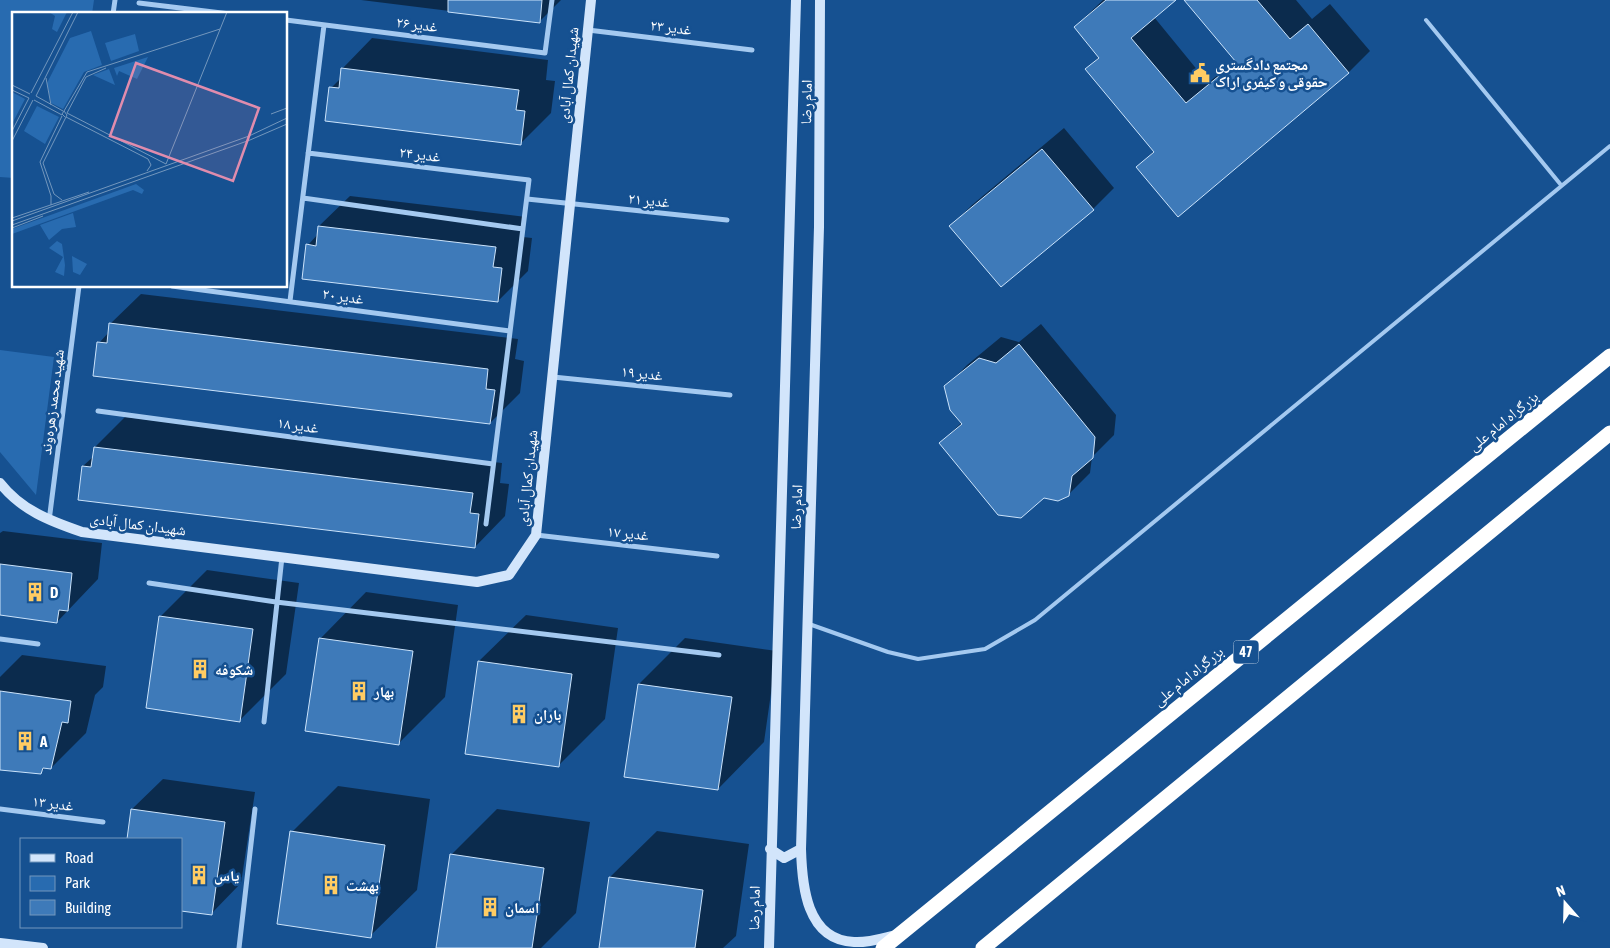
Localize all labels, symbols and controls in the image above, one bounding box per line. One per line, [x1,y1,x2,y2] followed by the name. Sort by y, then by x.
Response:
[12,12,288,288] inset map
[395,13,439,36] street label: غدیر ۲۶
[649,16,693,39] street label: غدیر ۲۳
[554,26,584,124] street label: شهیدان کمال آبادی
[1215,56,1328,91] place label: مجتمع دادگستری حقوقی و کیفری اراک
[1189,62,1211,84] public building icon: مجتمع دادگستری حقوقی و کیفری اراک
[797,79,817,125] street label: امام رضا
[398,143,442,166] street label: غدیر ۲۴
[627,189,671,212] street label: غدیر ۲۱
[321,285,365,308] street label: غدیر ۲۰
[37,348,68,456] street label: شهید محمد زهره‌وند
[620,362,664,385] street label: غدیر ۱۹
[1465,388,1543,456] street label: بزرگراه امام علی
[276,414,320,437] street label: غدیر ۱۸
[513,429,543,527] street label: شهیدان کمال آبادی
[787,484,807,530] street label: امام رضا
[89,510,187,540] street label: شهیدان کمال آبادی
[606,522,650,545] street label: غدیر ۱۷
[24,581,46,603] building icon: D
[50,584,58,601] place label: D
[1234,640,1258,664] road number: 47
[1150,643,1228,711] street label: بزرگراه امام علی
[189,658,211,680] building icon: شکوفه
[215,661,253,678] place label: شکوفه
[348,680,370,702] building icon: بهار
[373,683,394,701] place label: بهار
[508,703,530,725] building icon: باران
[534,706,561,724] place label: باران
[14,730,36,752] building icon: A
[39,733,48,750] place label: A
[31,792,75,815] street label: غدیر ۱۳
[20,838,182,928] legend
[65,849,94,866] text: Road
[188,864,210,886] building icon: یاس
[214,867,239,885] place label: یاس
[65,874,90,891] text: Park
[320,874,342,896] building icon: بهشت
[346,877,379,895] place label: بهشت
[1540,878,1590,928] north arrow
[1554,882,1567,900] text: N
[745,885,765,931] street label: امام رضا
[479,896,501,918] building icon: اسمان
[65,899,111,916] text: Building
[505,899,539,917] place label: اسمان

